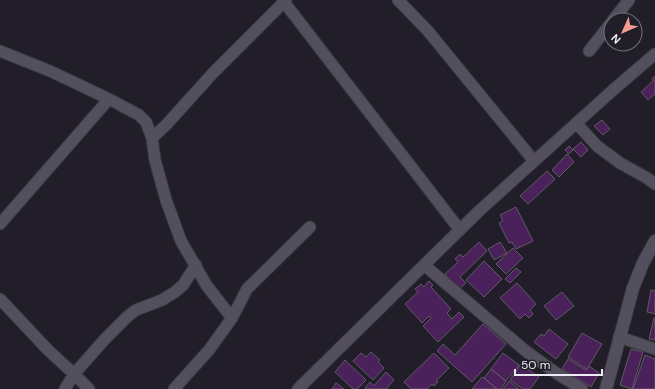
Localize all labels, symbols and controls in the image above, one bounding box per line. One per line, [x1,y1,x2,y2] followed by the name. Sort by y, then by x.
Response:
[603,12,643,52] north arrow
[608,31,624,47] text: N
[515,351,602,377] scale bar
[521,357,550,373] text: 50 m

